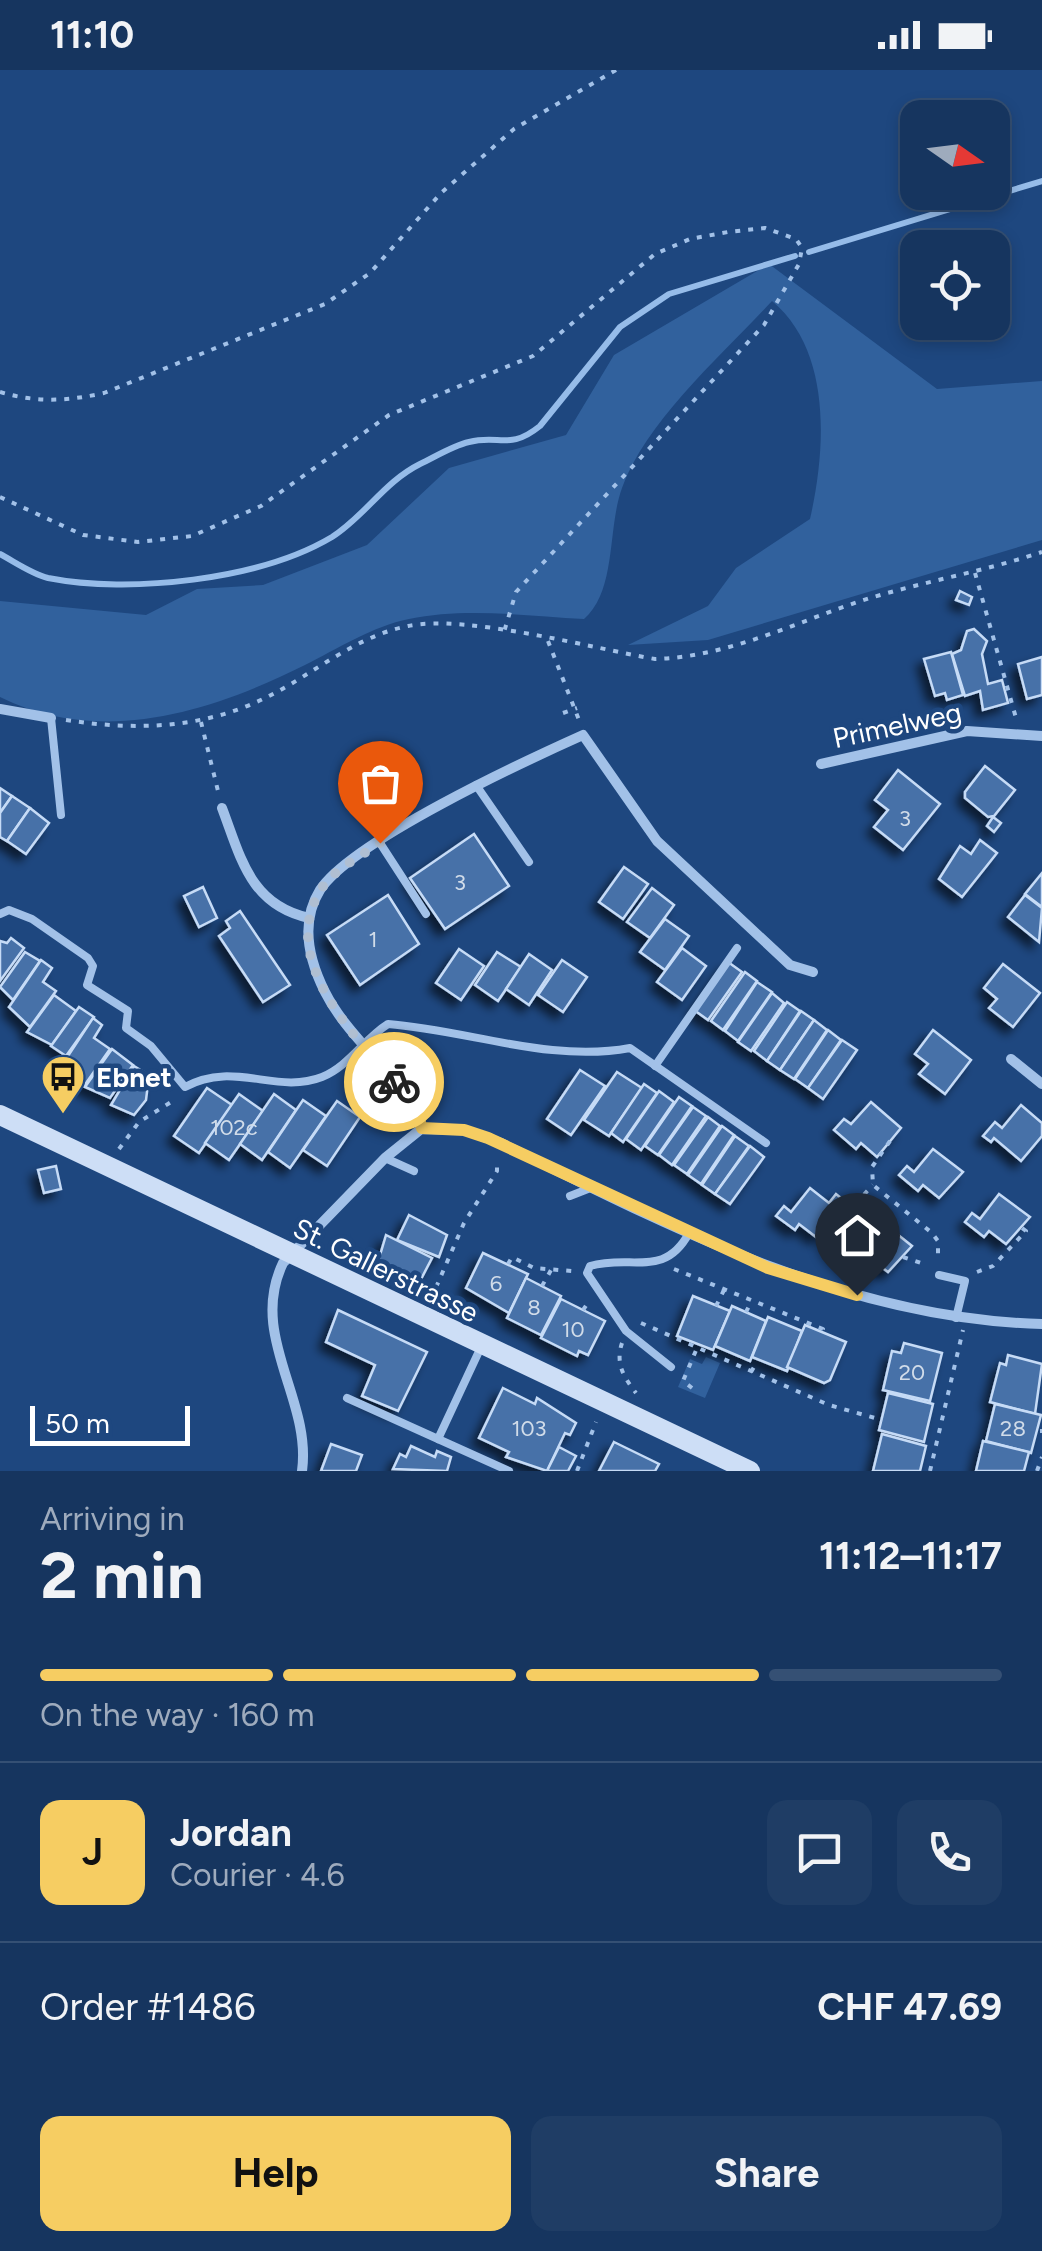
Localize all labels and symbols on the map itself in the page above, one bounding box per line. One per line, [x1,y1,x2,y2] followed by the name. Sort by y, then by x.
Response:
[900,100,1010,210] north arrow
[830,695,964,755] street label: Primelweg
[338,741,423,844] pin
[899,805,911,832] house number: 3
[454,869,466,896] house number: 3
[368,926,378,953] house number: 1
[344,1032,444,1132] courier
[40,1054,86,1115] bus stop icon: Ebnet
[96,1060,172,1094] place label: Ebnet
[210,1114,258,1141] house number: 102c
[815,1193,900,1296] pin
[288,1210,484,1330] street label: St. Gallerstrasse
[490,1270,502,1297] house number: 6
[527,1294,541,1321] house number: 8
[561,1316,585,1343] house number: 10
[899,1359,925,1386] house number: 20
[30,1401,190,1446] scale bar
[511,1415,547,1442] house number: 103
[1000,1415,1026,1442] house number: 28

